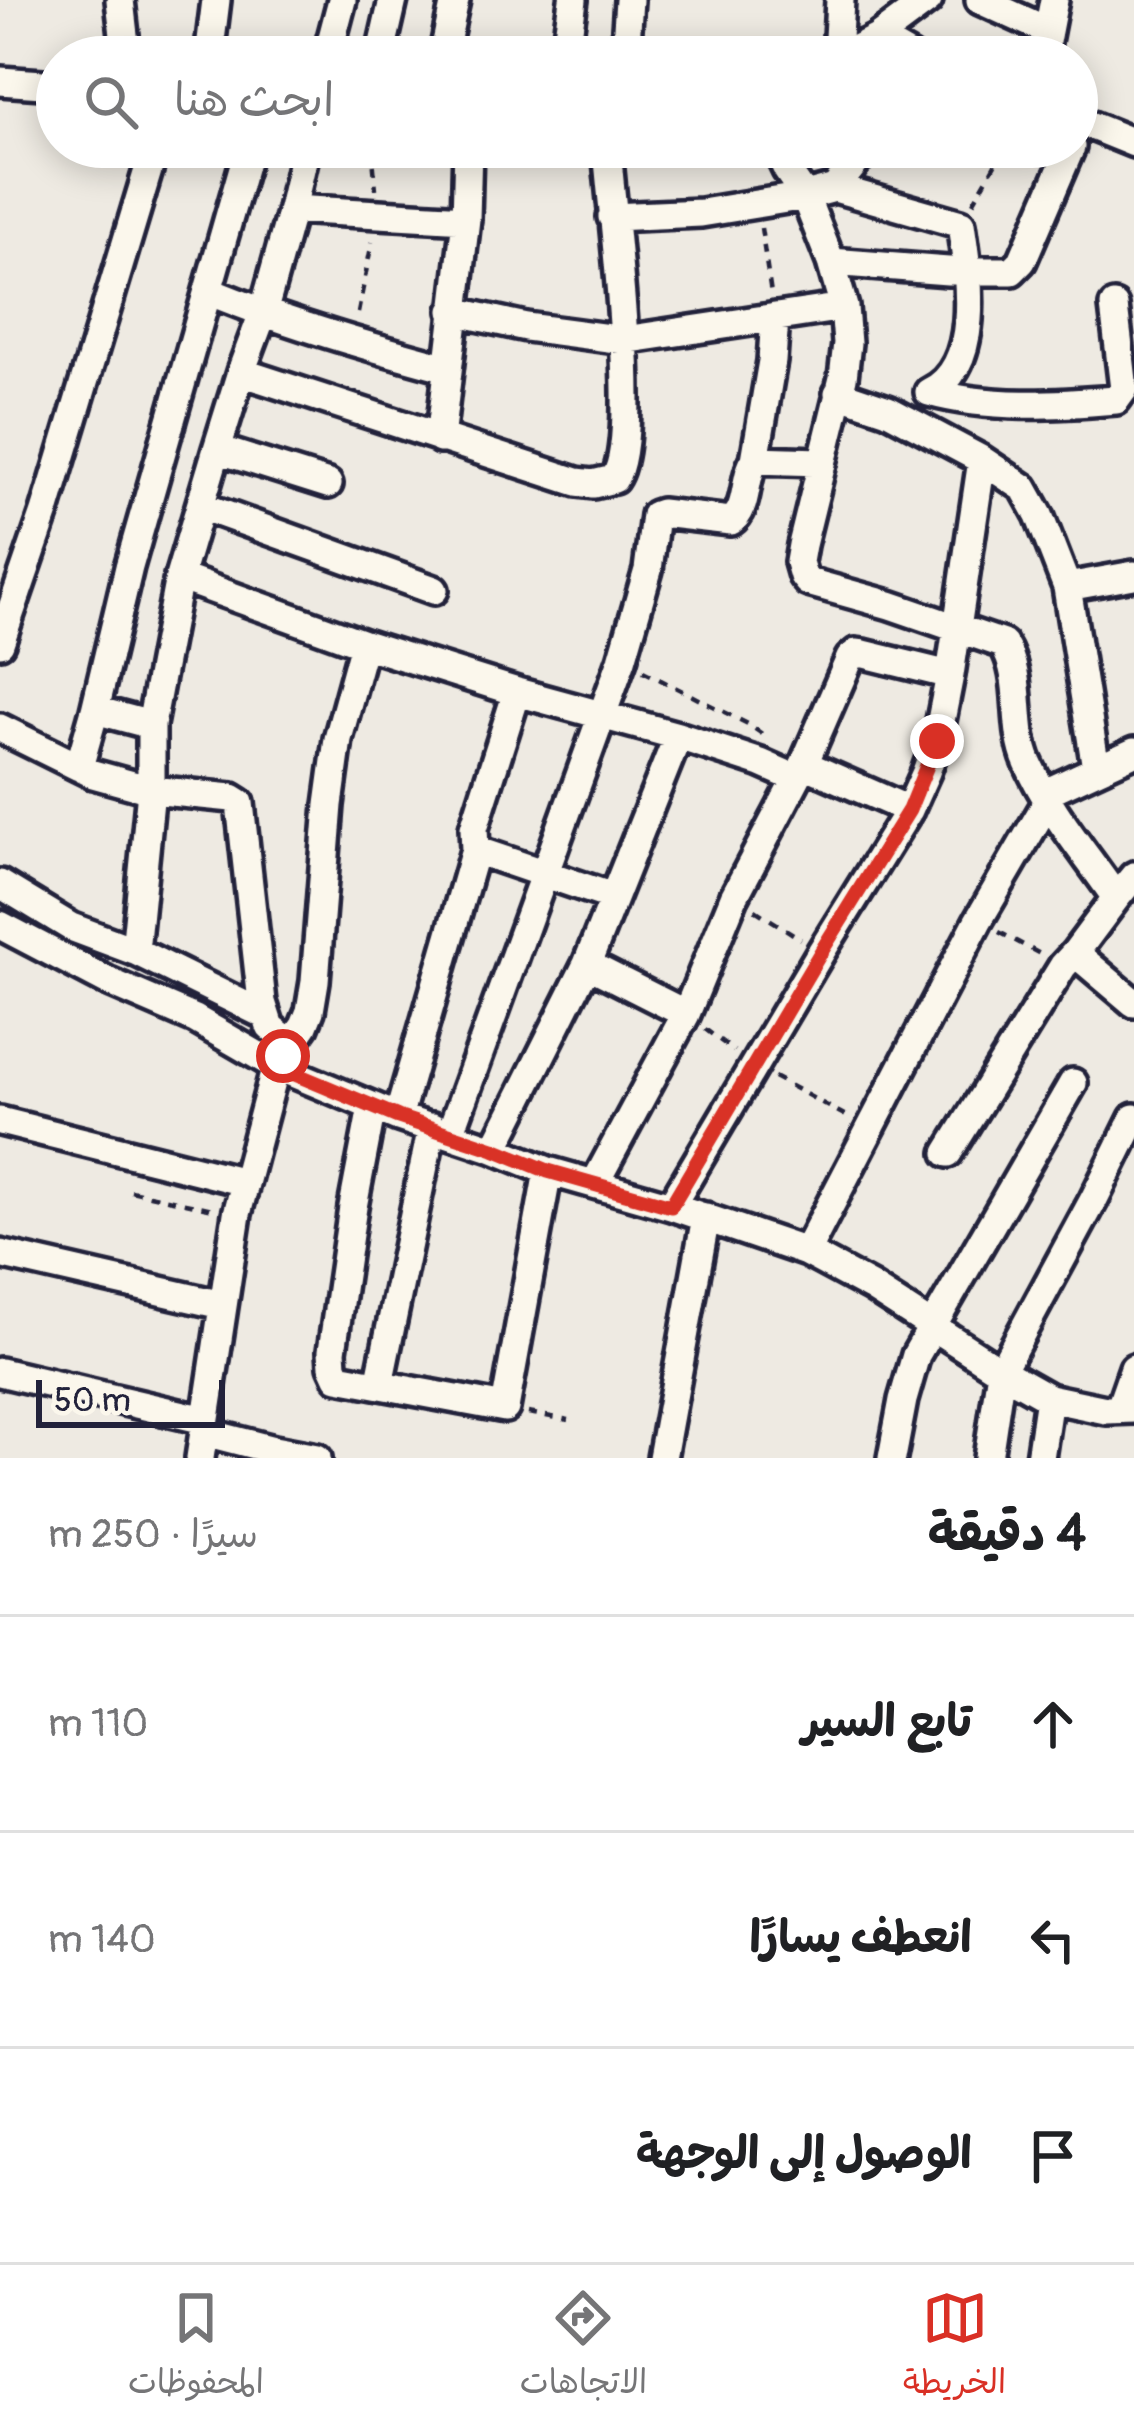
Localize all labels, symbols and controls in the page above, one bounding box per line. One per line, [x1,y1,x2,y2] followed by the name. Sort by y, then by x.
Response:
[36,36,1098,168] search box
[78,69,144,135] icon: search
[174,73,334,129] text: ابحث هنا
[910,714,964,768] route end
[256,1029,310,1083] route start
[36,1374,225,1427] scale bar
[54,1380,131,1421] text: 50 m
[928,1502,1086,1566] text: 4 دقيقة
[48,1510,258,1559] text: سيرًا · 250 m
[1020,1691,1086,1757] icon: ahead
[802,1694,972,1750] text: تابع السير
[48,1699,148,1748] text: 110 m
[1020,1907,1086,1973] icon: left
[750,1910,972,1966] text: انعطف يسارًا
[48,1915,156,1964] text: 140 m
[1020,2123,1086,2189] icon: arrive
[636,2126,972,2182] text: الوصول إلى الوجهة
[128,2285,264,2411] tab: المحفوظات
[520,2285,647,2411] tab: الاتجاهات
[903,2285,1006,2411] tab: الخريطة

